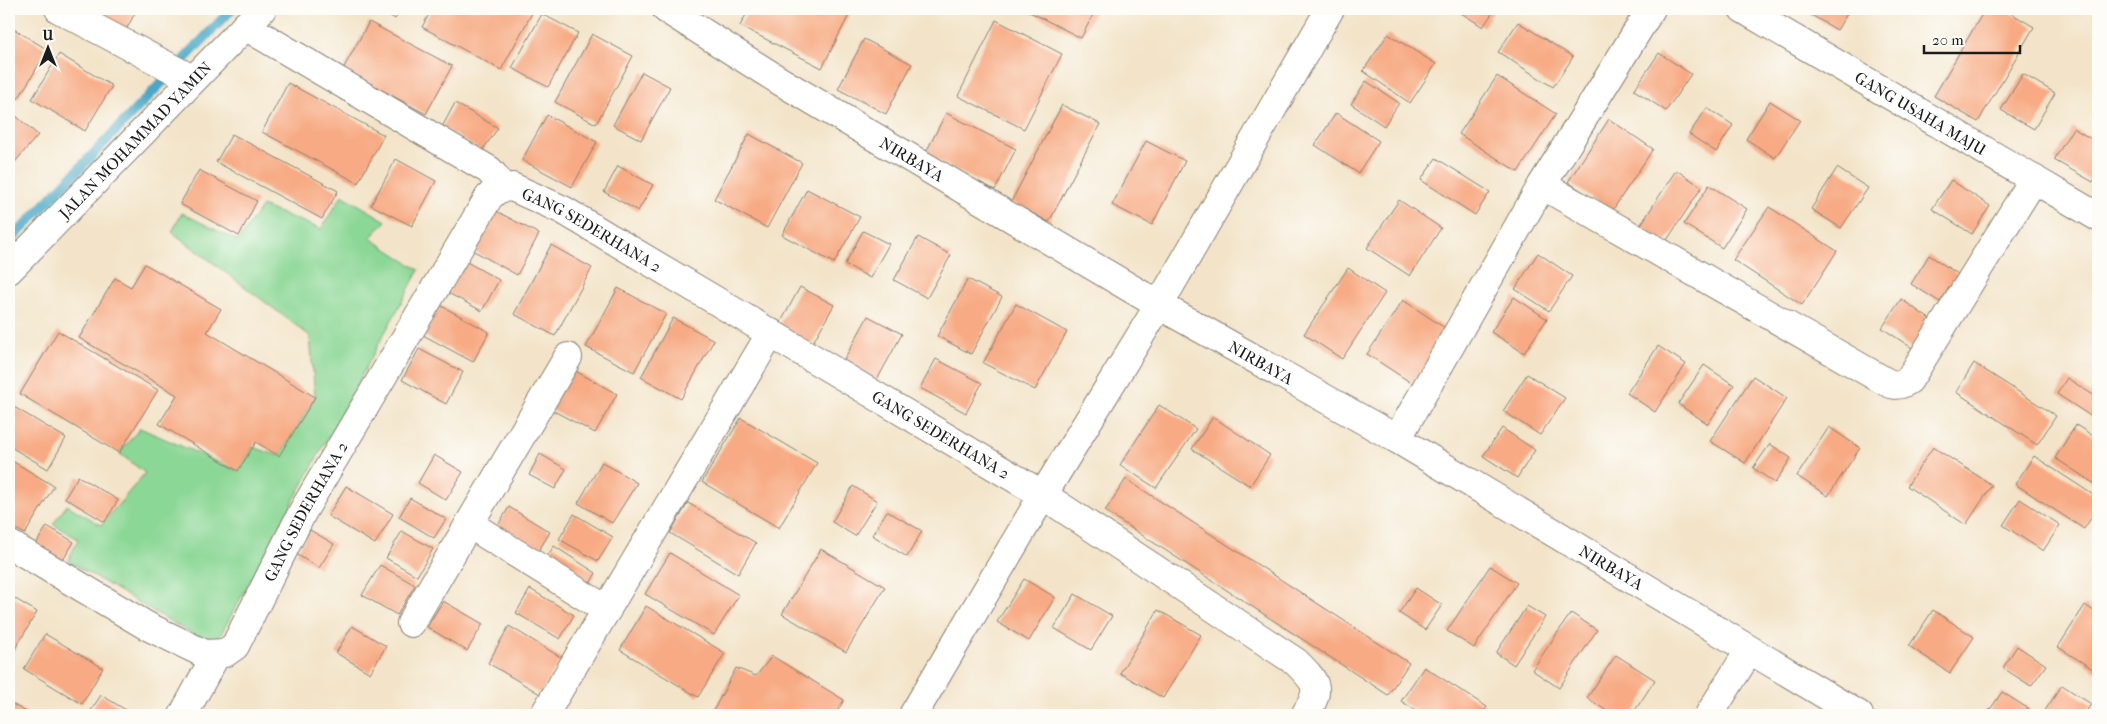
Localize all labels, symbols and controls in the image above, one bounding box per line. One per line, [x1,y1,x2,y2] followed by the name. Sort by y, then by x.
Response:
[22,22,72,72] north arrow
[1924,22,2021,54] scale bar
[42,27,54,44] text: U
[1932,31,1964,49] text: 20 m
[54,58,216,224] street label: JALAN MOHAMMAD YAMIN
[1851,68,1990,160] street label: GANG USAHA MAJU
[876,133,948,186] street label: NIRBAYA
[519,184,665,276] street label: GANG SEDERHANA 2
[1225,337,1297,389] street label: NIRBAYA
[868,387,1013,483] street label: GANG SEDERHANA 2
[260,438,352,585] street label: GANG SEDERHANA 2
[1576,541,1647,594] street label: NIRBAYA

